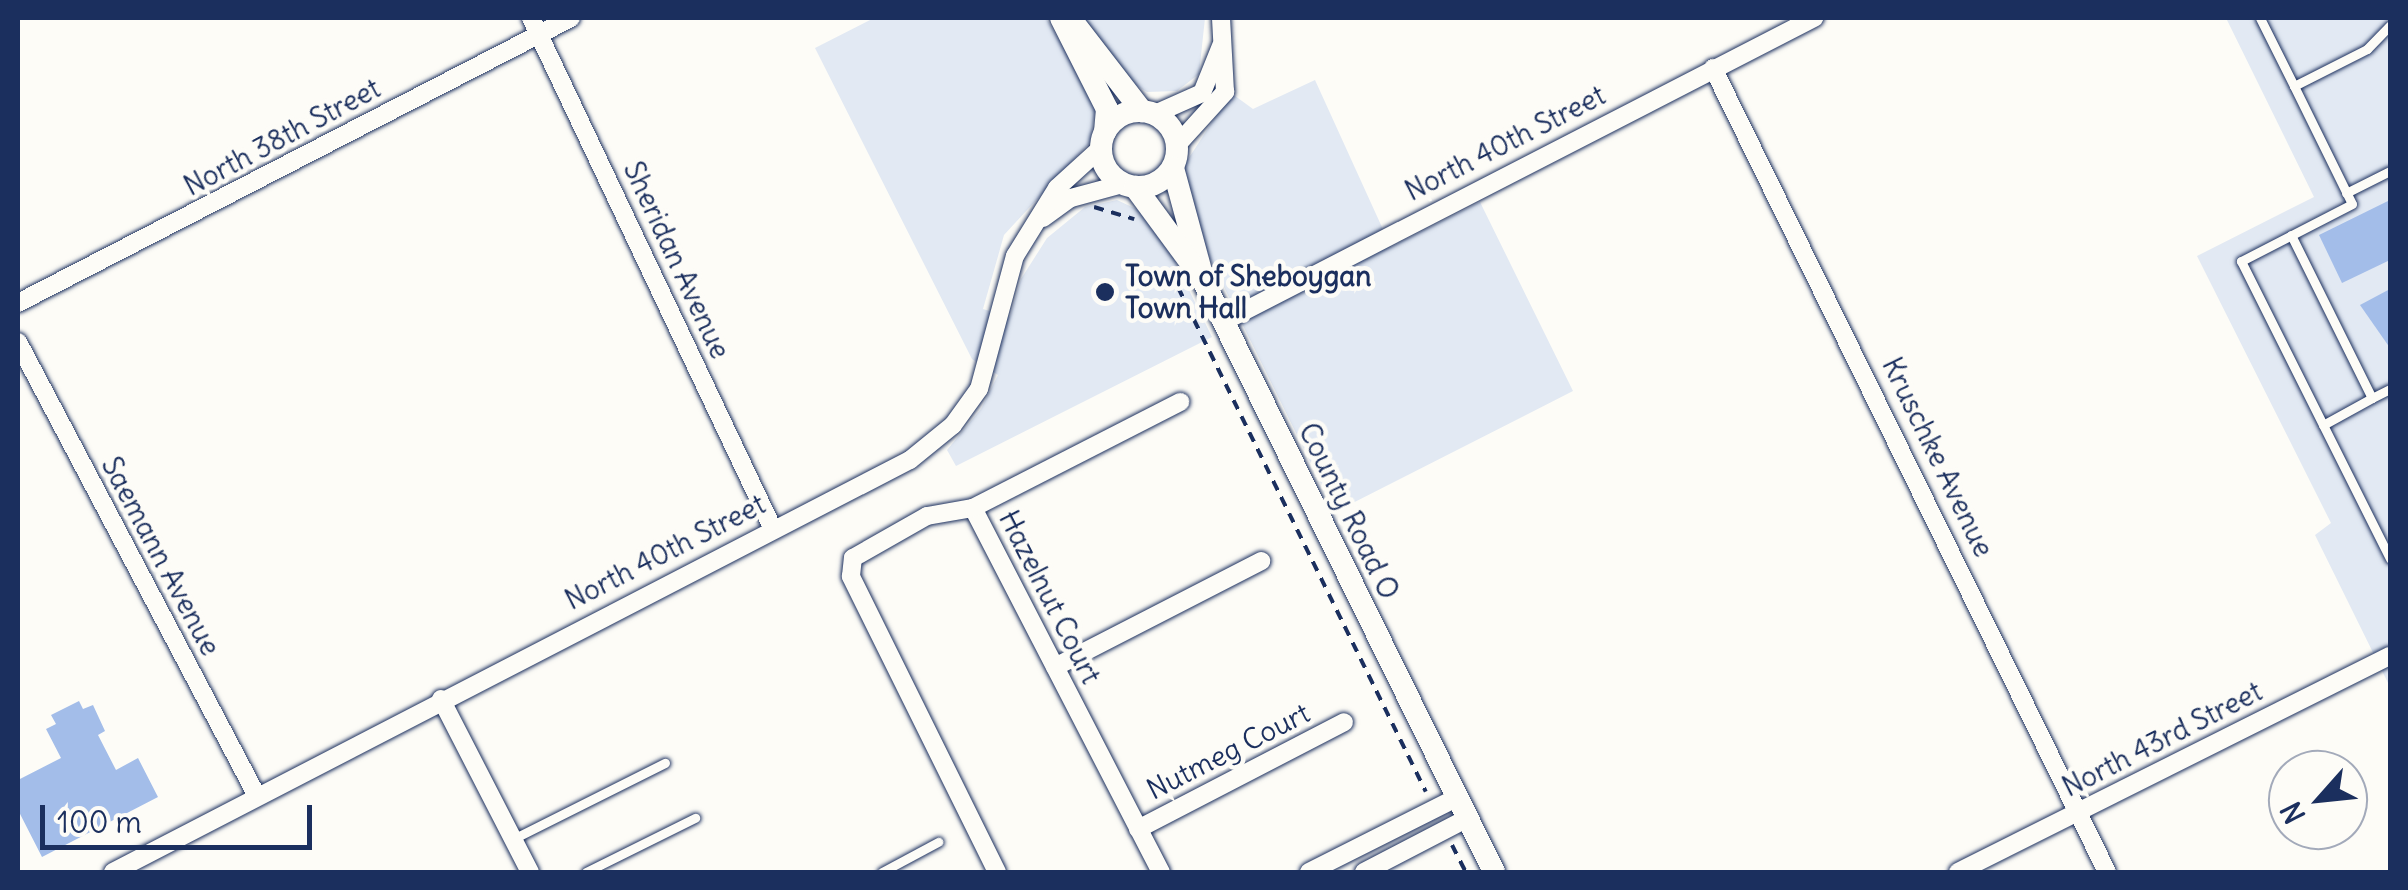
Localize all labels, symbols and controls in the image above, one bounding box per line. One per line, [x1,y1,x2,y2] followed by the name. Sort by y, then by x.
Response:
[178,71,386,203] street label: North 38th Street
[1399,78,1611,208] street label: North 40th Street
[617,156,737,364] street label: Sheridan Avenue
[1125,259,1372,325] place label: Town of Sheboygan Town Hall
[1094,281,1116,303] marker: Town of Sheboygan Town Hall
[1875,352,2001,562] street label: Kruschke Avenue
[1292,417,1406,605] street label: County Road O
[95,451,227,661] street label: Saemann Avenue
[559,487,771,617] street label: North 40th Street
[992,505,1108,689] street label: Hazelnut Court
[2057,674,2267,804] street label: North 43rd Street
[1141,696,1315,806] street label: Nutmeg Court
[2268,750,2368,850] north arrow
[45,785,318,847] scale bar
[2273,796,2313,830] text: N
[57,803,142,841] text: 100 m

